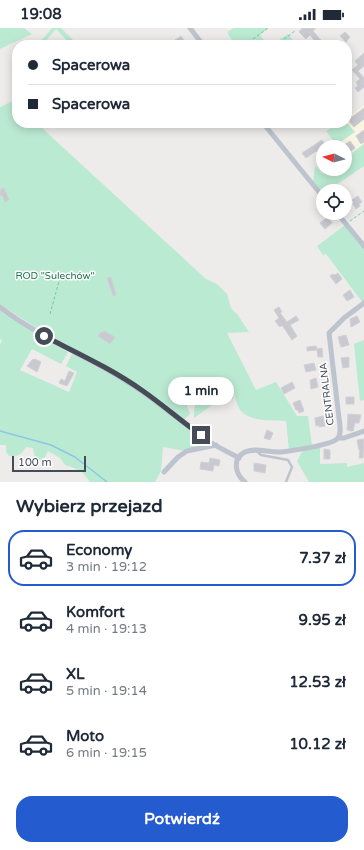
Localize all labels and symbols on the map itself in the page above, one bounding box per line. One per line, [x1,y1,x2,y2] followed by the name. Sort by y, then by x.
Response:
[316,140,352,176] north arrow
[15,270,95,282] park label: ROD "Sulechów"
[35,327,53,345] route start
[317,362,337,426] street label: CENTRALNA
[168,377,234,405] callout: 1 min
[192,426,210,444] route end
[12,454,86,473] scale bar

